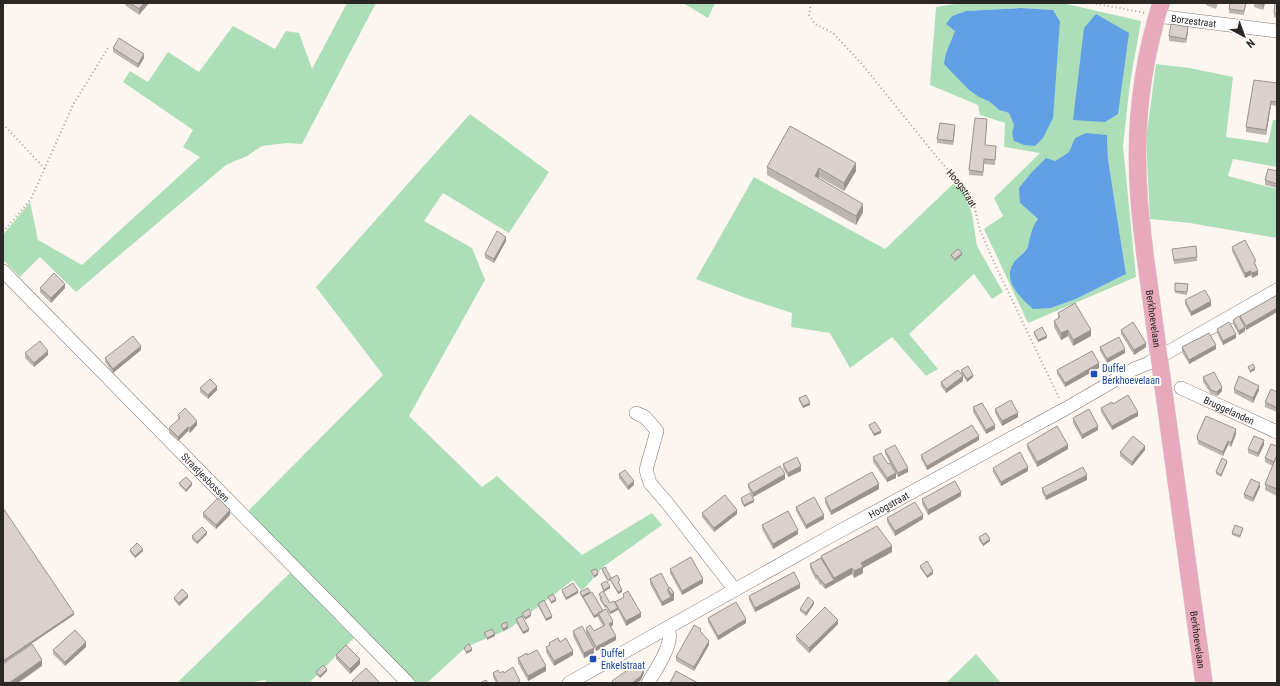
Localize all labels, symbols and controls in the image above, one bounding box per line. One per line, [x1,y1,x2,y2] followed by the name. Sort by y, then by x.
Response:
[1170,13,1217,29] street label: Borzestraat
[1224,16,1264,56] north arrow
[1243,36,1257,50] text: N
[944,167,979,209] street label: Hoogstraat
[1144,289,1163,348] street label: Berkhoevelaan
[1102,363,1160,386] place label: Duffel Berkhoevelaan
[1089,369,1099,379] marker: Duffel Berkhoevelaan
[1202,394,1256,427] street label: Bruggelanden
[179,451,232,504] street label: Straatjesbossen
[867,490,911,520] street label: Hoogstraat
[1188,610,1207,669] street label: Berkhoevelaan
[601,648,645,671] place label: Duffel Enkelstraat
[588,654,598,664] marker: Duffel Enkelstraat

